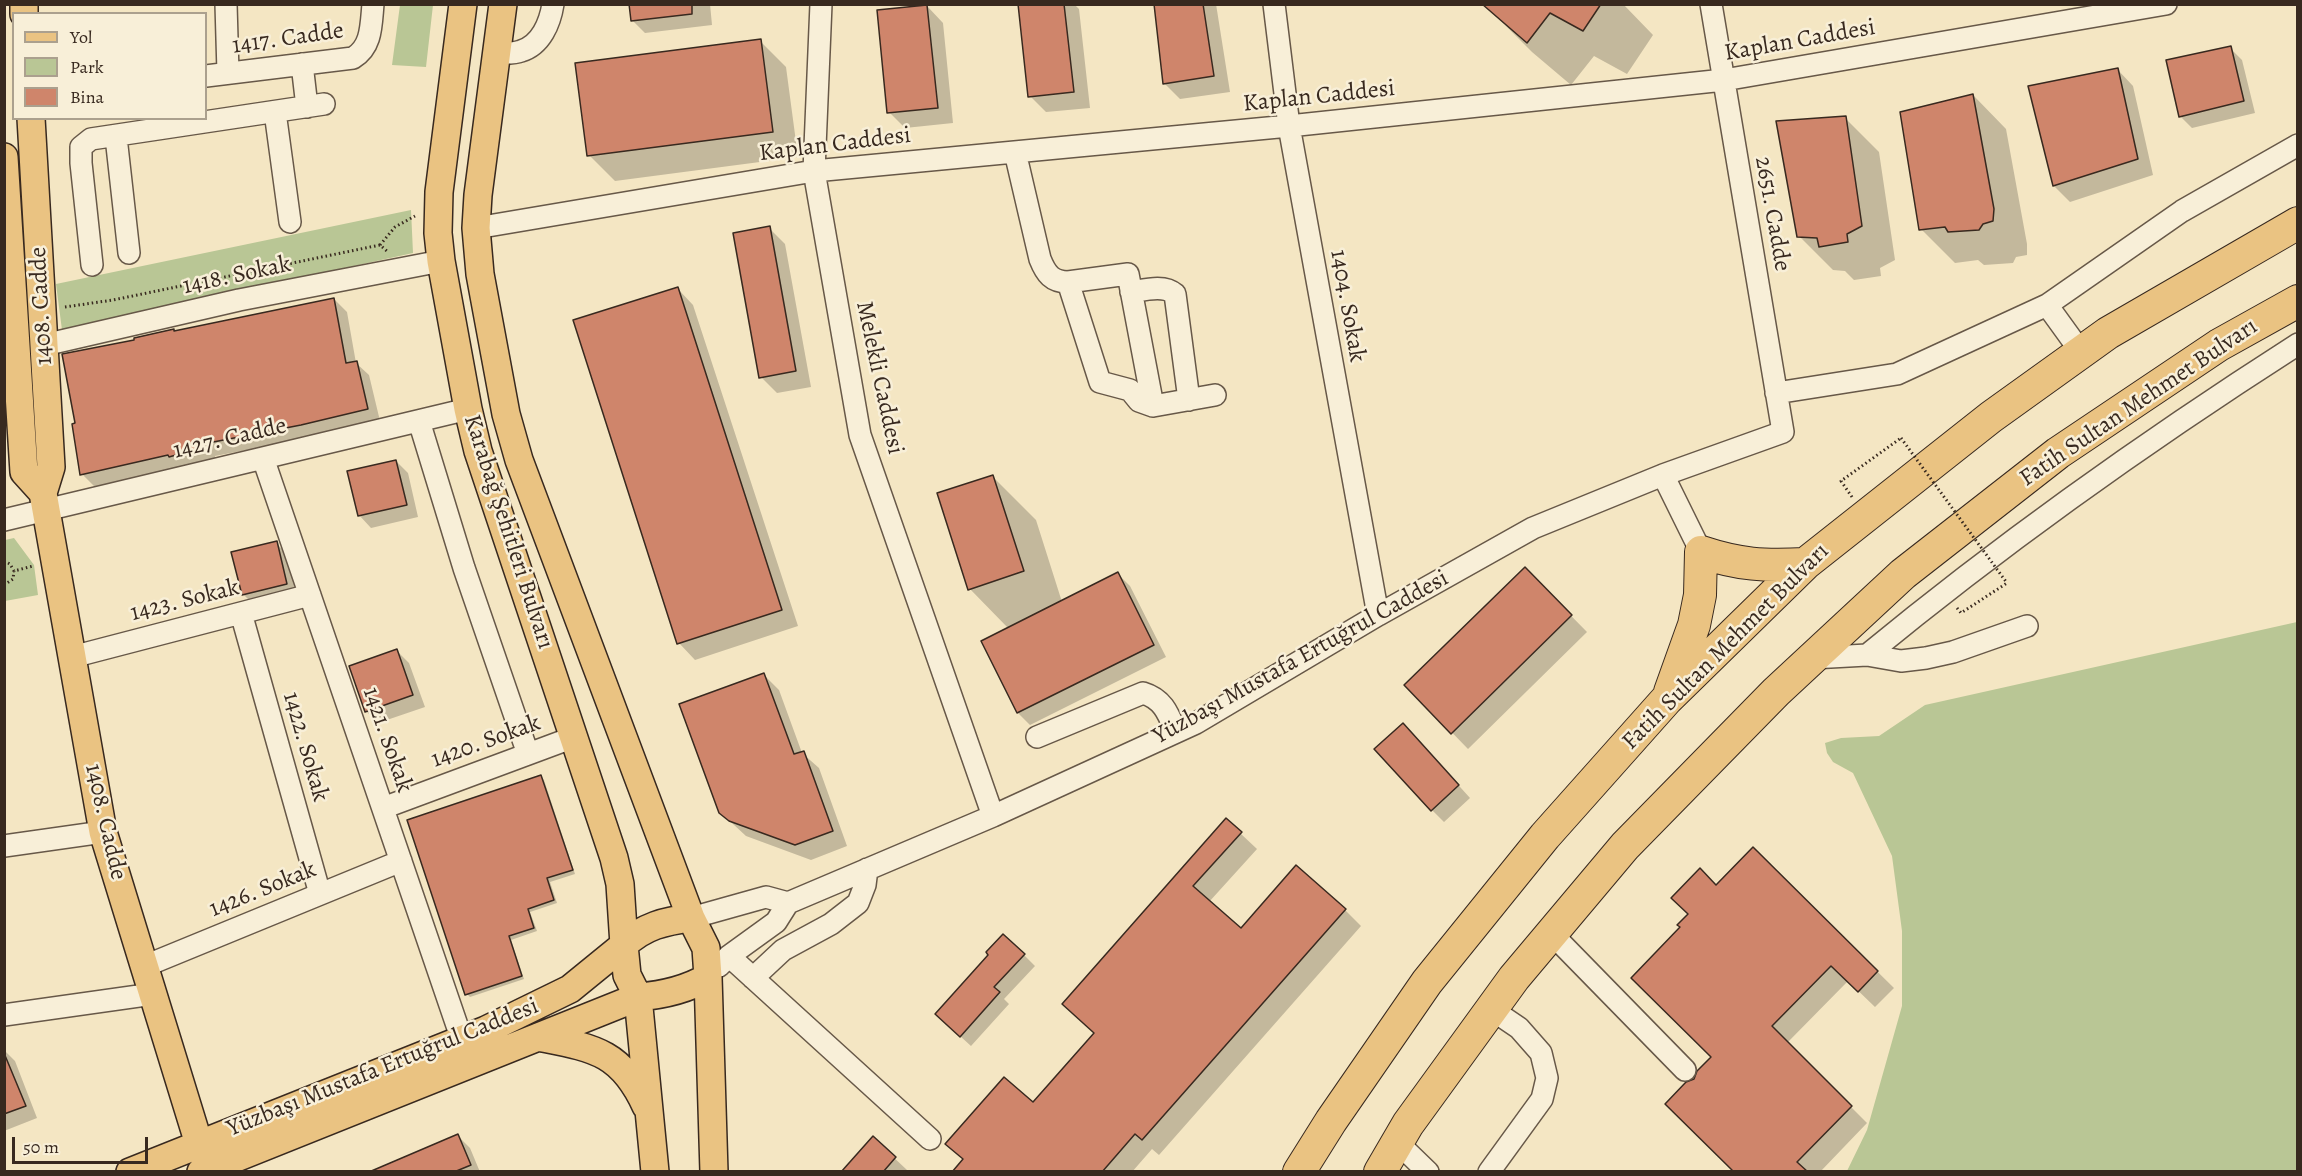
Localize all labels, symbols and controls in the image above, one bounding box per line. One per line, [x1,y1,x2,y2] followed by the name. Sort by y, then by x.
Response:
[12,12,207,120] legend
[1722,14,1878,68] street label: Kaplan Caddesi
[230,17,346,61] street label: 1417. Cadde
[70,25,92,49] text: Yol
[70,55,104,79] text: Park
[1242,75,1396,119] street label: Kaplan Caddesi
[70,85,104,109] text: Bina
[757,121,913,169] street label: Kaplan Caddesi
[1748,154,1796,274] street label: 2651. Cadde
[25,246,59,366] street label: 1408. Cadde
[1323,248,1371,364] street label: 1404. Sokak
[180,251,294,301] street label: 1418. Sokak
[849,299,909,457] street label: Melekli Caddesi
[2015,313,2263,493] street label: Fatih Sultan Mehmet Bulvarı
[456,411,560,653] street label: Karabağ Şehitleri Bulvarı
[171,412,289,466] street label: 1427. Cadde
[1617,538,1835,756] street label: Fatih Sultan Mehmet Bulvarı
[1148,565,1454,751] street label: Yüzbaşı Mustafa Ertuğrul Caddesi
[128,574,242,628] street label: 1423. Sokak
[356,684,418,796] street label: 1421. Sokak
[276,689,334,805] street label: 1422. Sokak
[427,709,545,775] street label: 1420. Sokak
[78,761,132,883] street label: 1408. Cadde
[206,856,320,924] street label: 1426. Sokak
[223,992,543,1144] street label: Yüzbaşı Mustafa Ertuğrul Caddesi
[15,1125,152,1163] scale bar
[23,1135,59,1159] text: 50 m

